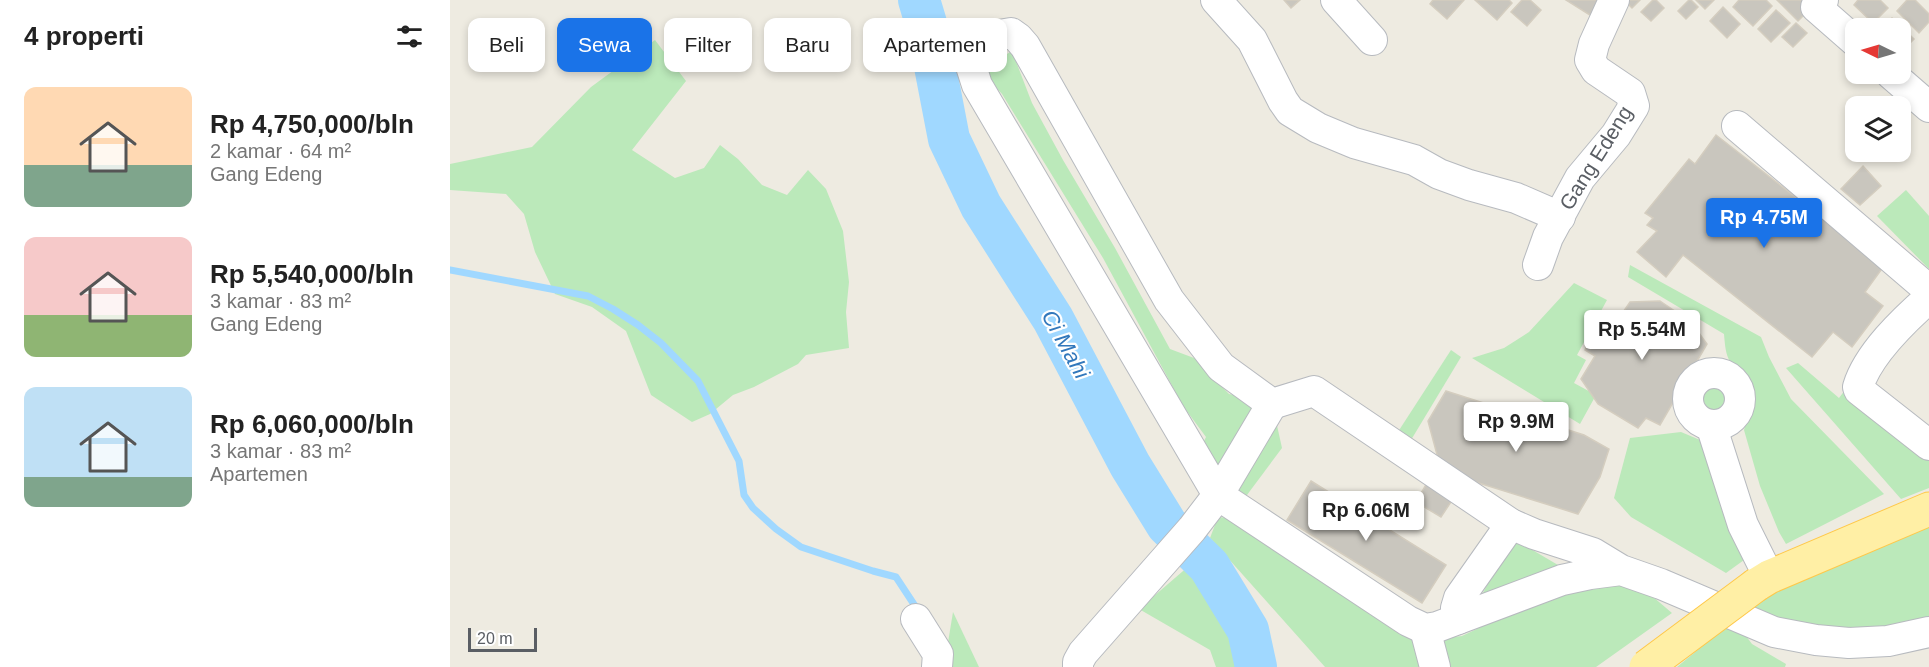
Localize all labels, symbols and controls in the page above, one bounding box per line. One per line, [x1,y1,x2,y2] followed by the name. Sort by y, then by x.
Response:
[468,18,545,72] chip: Beli
[557,18,652,72] chip: Sewa
[664,18,752,72] chip: Filter
[764,18,851,72] chip: Baru
[863,18,1007,72] chip: Apartemen
[1845,18,1911,84] north arrow
[1845,18,1911,162] map controls
[393,20,426,53] icon: filters
[24,21,144,51] text: 4 properti
[1845,96,1911,162] button: layers
[1555,102,1637,214] street label: Gang Edeng
[210,109,414,139] text: Rp 4,750,000/bln
[72,111,144,183] icon: home
[210,140,351,162] text: 2 kamar · 64 m²
[210,163,322,185] text: Gang Edeng
[1702,198,1826,249] pin: Rp 4.75M
[1720,206,1808,228] text: Rp 4.75M
[210,259,414,289] text: Rp 5,540,000/bln
[72,261,144,333] icon: home
[210,290,351,312] text: 3 kamar · 83 m²
[1037,306,1095,384] water label: Ci Mahi
[1580,310,1704,361] pin: Rp 5.54M
[210,313,322,335] text: Gang Edeng
[1598,318,1686,340] text: Rp 5.54M
[1461,402,1571,453] pin: Rp 9.9M
[210,409,414,439] text: Rp 6,060,000/bln
[1478,410,1554,432] text: Rp 9.9M
[72,411,144,483] icon: home
[210,440,351,462] text: 3 kamar · 83 m²
[210,463,308,485] text: Apartemen
[1304,491,1428,542] pin: Rp 6.06M
[1322,499,1410,521] text: Rp 6.06M
[468,625,537,652] scale bar
[477,630,513,647] text: 20 m

